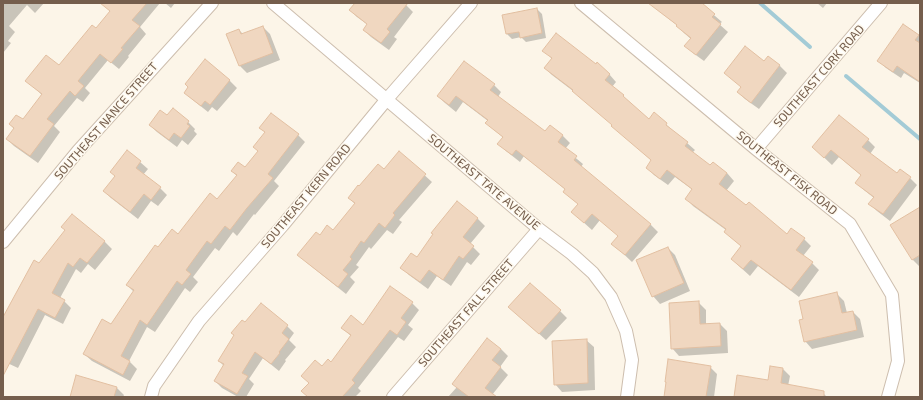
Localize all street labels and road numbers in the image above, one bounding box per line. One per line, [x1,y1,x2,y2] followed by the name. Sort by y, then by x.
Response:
[771,22,867,130] street label: SOUTHEAST CORK ROAD
[51,60,161,182] street label: SOUTHEAST NANCE STREET
[734,128,840,218] street label: SOUTHEAST FISK ROAD
[425,131,543,233] street label: SOUTHEAST TATE AVENUE
[258,141,354,251] street label: SOUTHEAST KERN ROAD
[415,256,517,370] street label: SOUTHEAST FALL STREET

